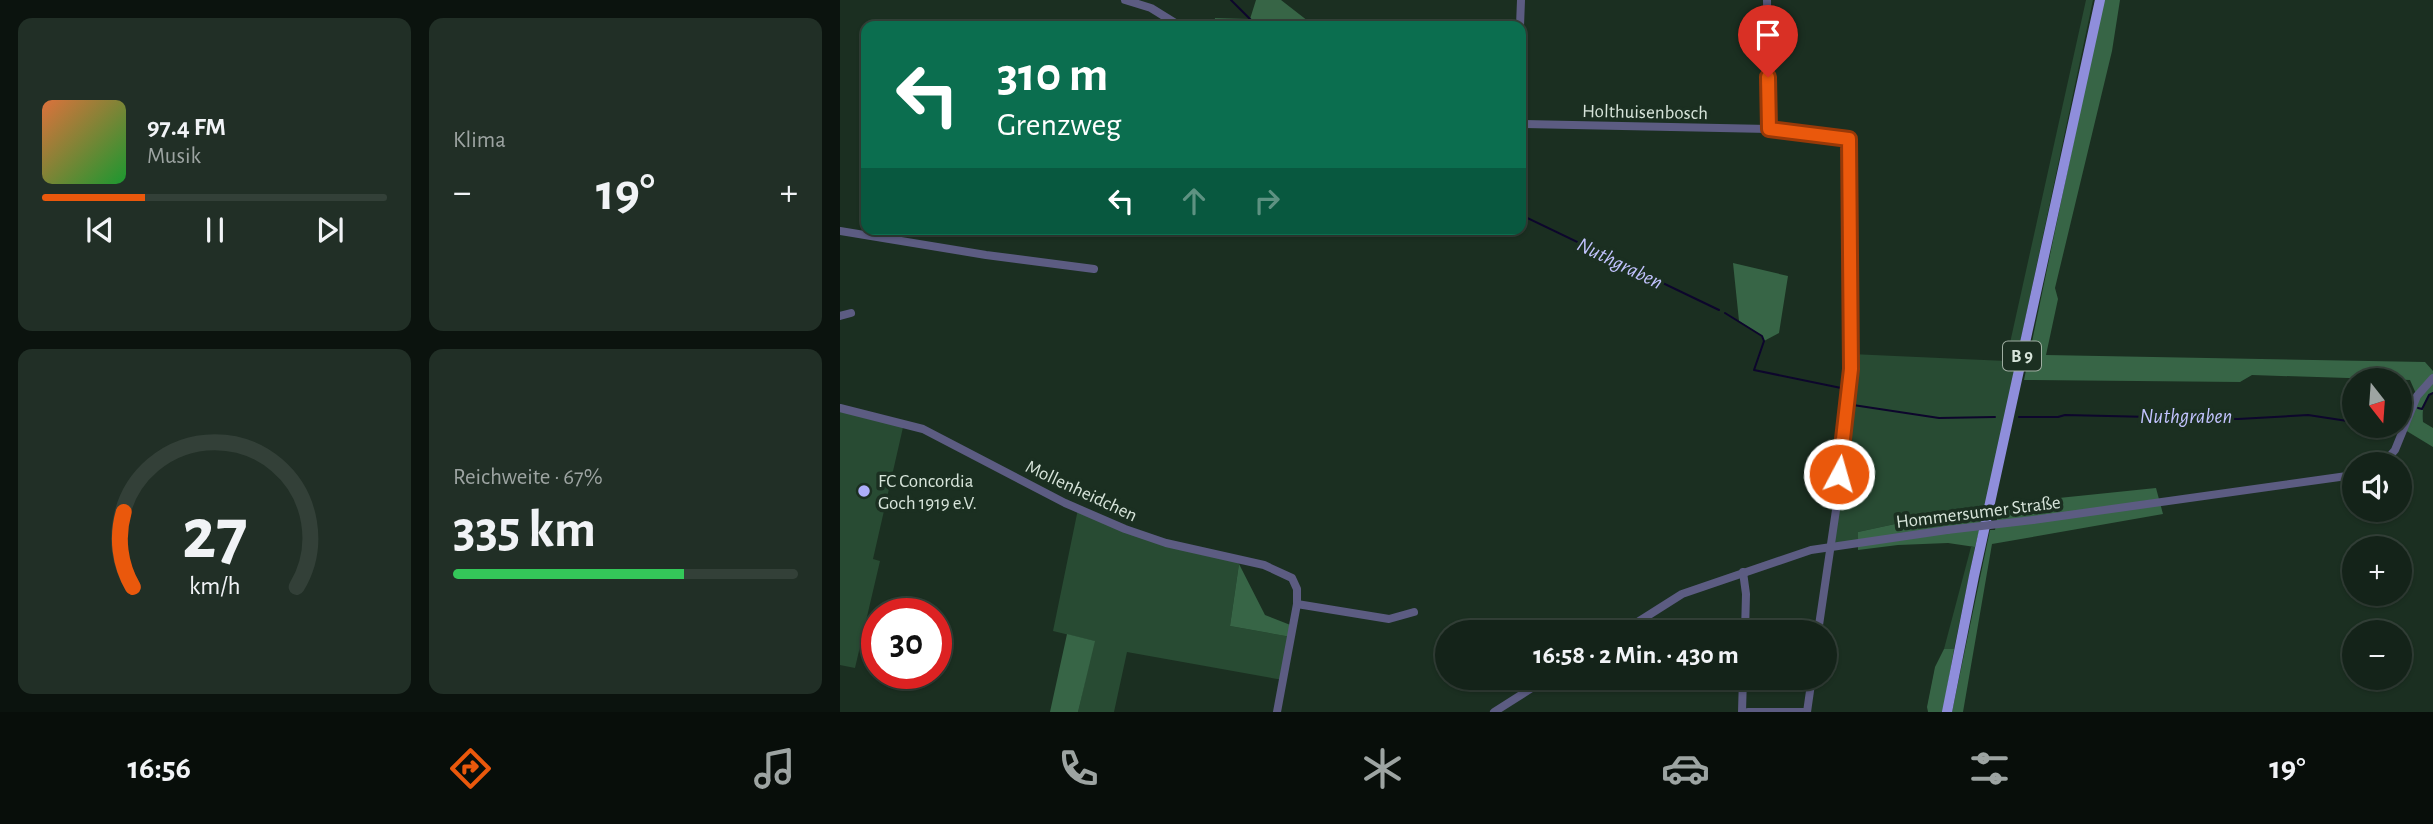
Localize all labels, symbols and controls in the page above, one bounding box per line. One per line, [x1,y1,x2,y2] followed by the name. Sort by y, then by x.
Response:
[1738,5,1798,77] pin
[1749,16,1787,54] icon: arrive
[882,49,973,140] icon: left
[997,51,1108,100] text: 310 m
[1582,102,1708,123] street label: Holthuisenbosch
[997,109,1121,141] text: Grenzweg
[147,114,226,140] text: 97.4 FM
[453,129,506,152] text: Klima
[147,145,201,168] text: Musik
[596,167,655,219] text: 19°
[453,174,471,212] text: −
[780,174,798,212] text: +
[1102,182,1140,220] icon: left
[1175,182,1213,220] icon: ahead
[1248,182,1286,220] icon: right
[81,211,119,249] icon: previous
[196,211,234,249] icon: pause
[311,211,349,249] icon: next
[1574,234,1666,293] water label: Nuthgraben
[2003,342,2041,370] road number: B 9
[2342,368,2412,438] north arrow
[2342,368,2412,690] map controls
[2140,406,2232,427] water label: Nuthgraben
[1802,437,1876,511] position arrow
[2342,452,2412,522] button: sound
[1023,457,1140,525] street label: Mollenheidchen
[453,466,603,489] text: Reichweite · 67%
[878,472,977,513] place label: FC Concordia Goch 1919 e.V.
[856,483,872,499] marker: FC Concordia Goch 1919 e.V.
[1895,493,2062,532] street label: Hommersumer Straße
[182,500,247,573] text: 27
[453,504,596,556] text: 335 km
[2342,536,2412,606] button: +
[189,574,240,599] text: km/h
[861,598,952,689] speed limit sign: 30
[2342,620,2412,690] button: −
[1533,642,1739,668] text: 16:58 · 2 Min. · 430 m
[446,744,495,793] icon: directions
[750,744,799,793] icon: music
[1054,744,1103,793] icon: phone
[1358,744,1407,793] icon: climate
[1661,744,1710,793] icon: car
[1965,744,2014,793] icon: filters
[127,752,191,784] text: 16:56
[2269,752,2306,784] text: 19°

